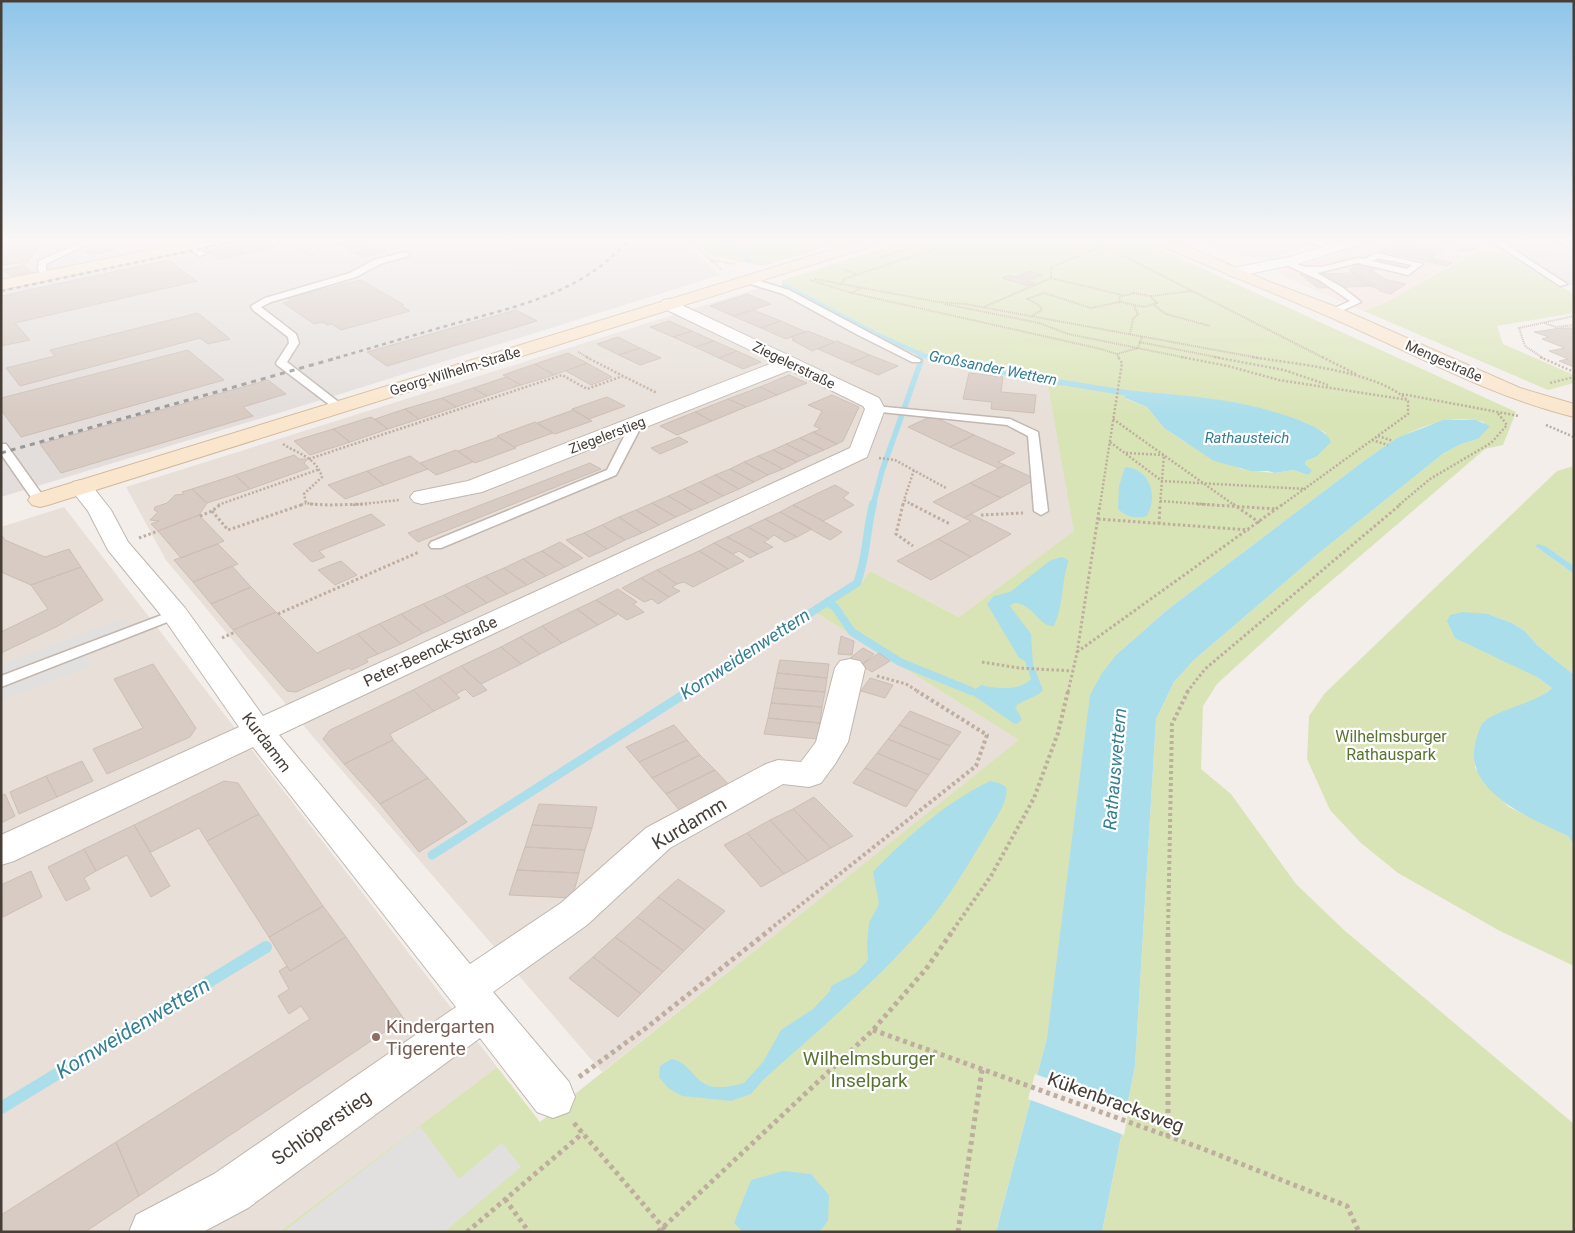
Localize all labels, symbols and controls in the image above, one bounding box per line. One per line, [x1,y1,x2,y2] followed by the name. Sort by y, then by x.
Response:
[1403,337,1485,385] street label: Mengestraße
[750,338,838,392] street label: Ziegelerstraße
[388,343,522,399] street label: Georg-Wilhelm-Straße
[927,347,1059,389] water label: Großsander Wettern
[567,413,647,457] street label: Ziegelerstieg
[1205,429,1289,447] water label: Rathausteich
[676,604,813,703] water label: Kornweidenwettern
[360,612,500,691] street label: Peter-Beenck-Straße
[1099,707,1130,831] water label: Rathauswettern
[238,709,295,776] street label: Kurdamm
[1335,727,1447,764] park label: Wilhelmsburger Rathauspark
[648,792,731,855] street label: Kurdamm
[52,973,214,1083] water label: Kornweidenwettern
[386,1015,495,1060] place label: Kindergarten Tigerente
[370,1031,382,1043] marker: Kindergarten Tigerente
[803,1047,936,1092] park label: Wilhelmsburger Inselpark
[1044,1067,1187,1138] street label: Kükenbracksweg
[267,1085,375,1170] street label: Schlöperstieg

